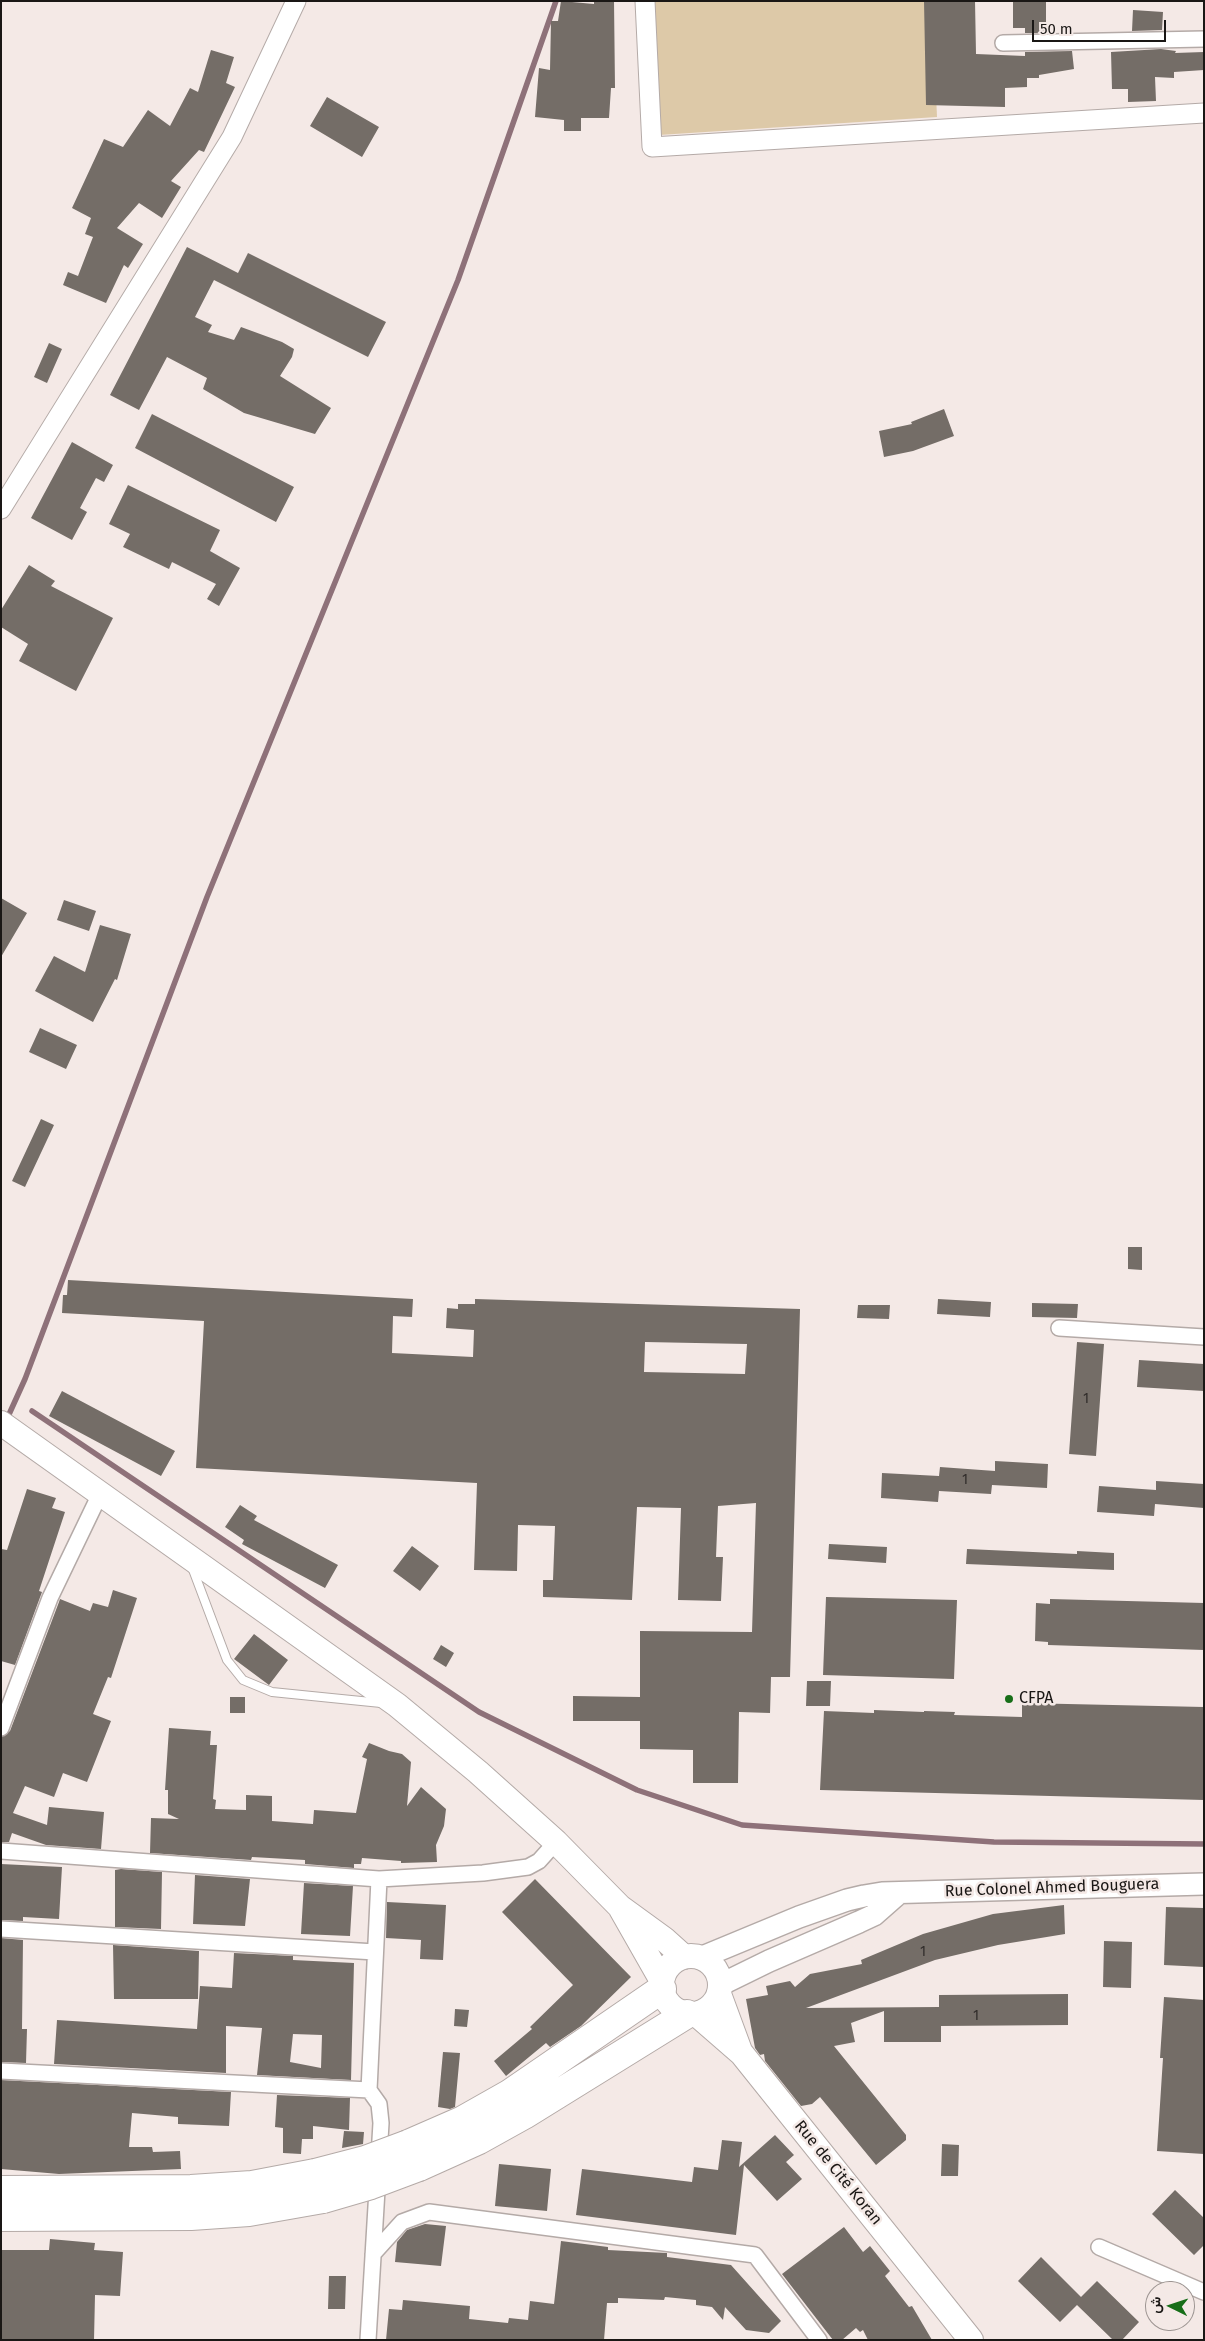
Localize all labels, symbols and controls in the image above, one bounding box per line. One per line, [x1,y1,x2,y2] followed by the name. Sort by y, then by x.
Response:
[1035,10,1169,42] scale bar
[1040,20,1073,38] text: 50 m
[1083,1391,1089,1407] house number: 1
[962,1472,968,1488] house number: 1
[1019,1689,1053,1709] place label: CFPA
[1003,1693,1015,1705] marker: CFPA
[944,1875,1160,1901] street label: Rue Colonel Ahmed Bouguera
[920,1944,926,1960] house number: 1
[973,2008,979,2024] house number: 1
[790,2117,886,2229] street label: Rue de Cité Koran
[1145,2281,1195,2331] north arrow
[1146,2296,1165,2314] text: ش

